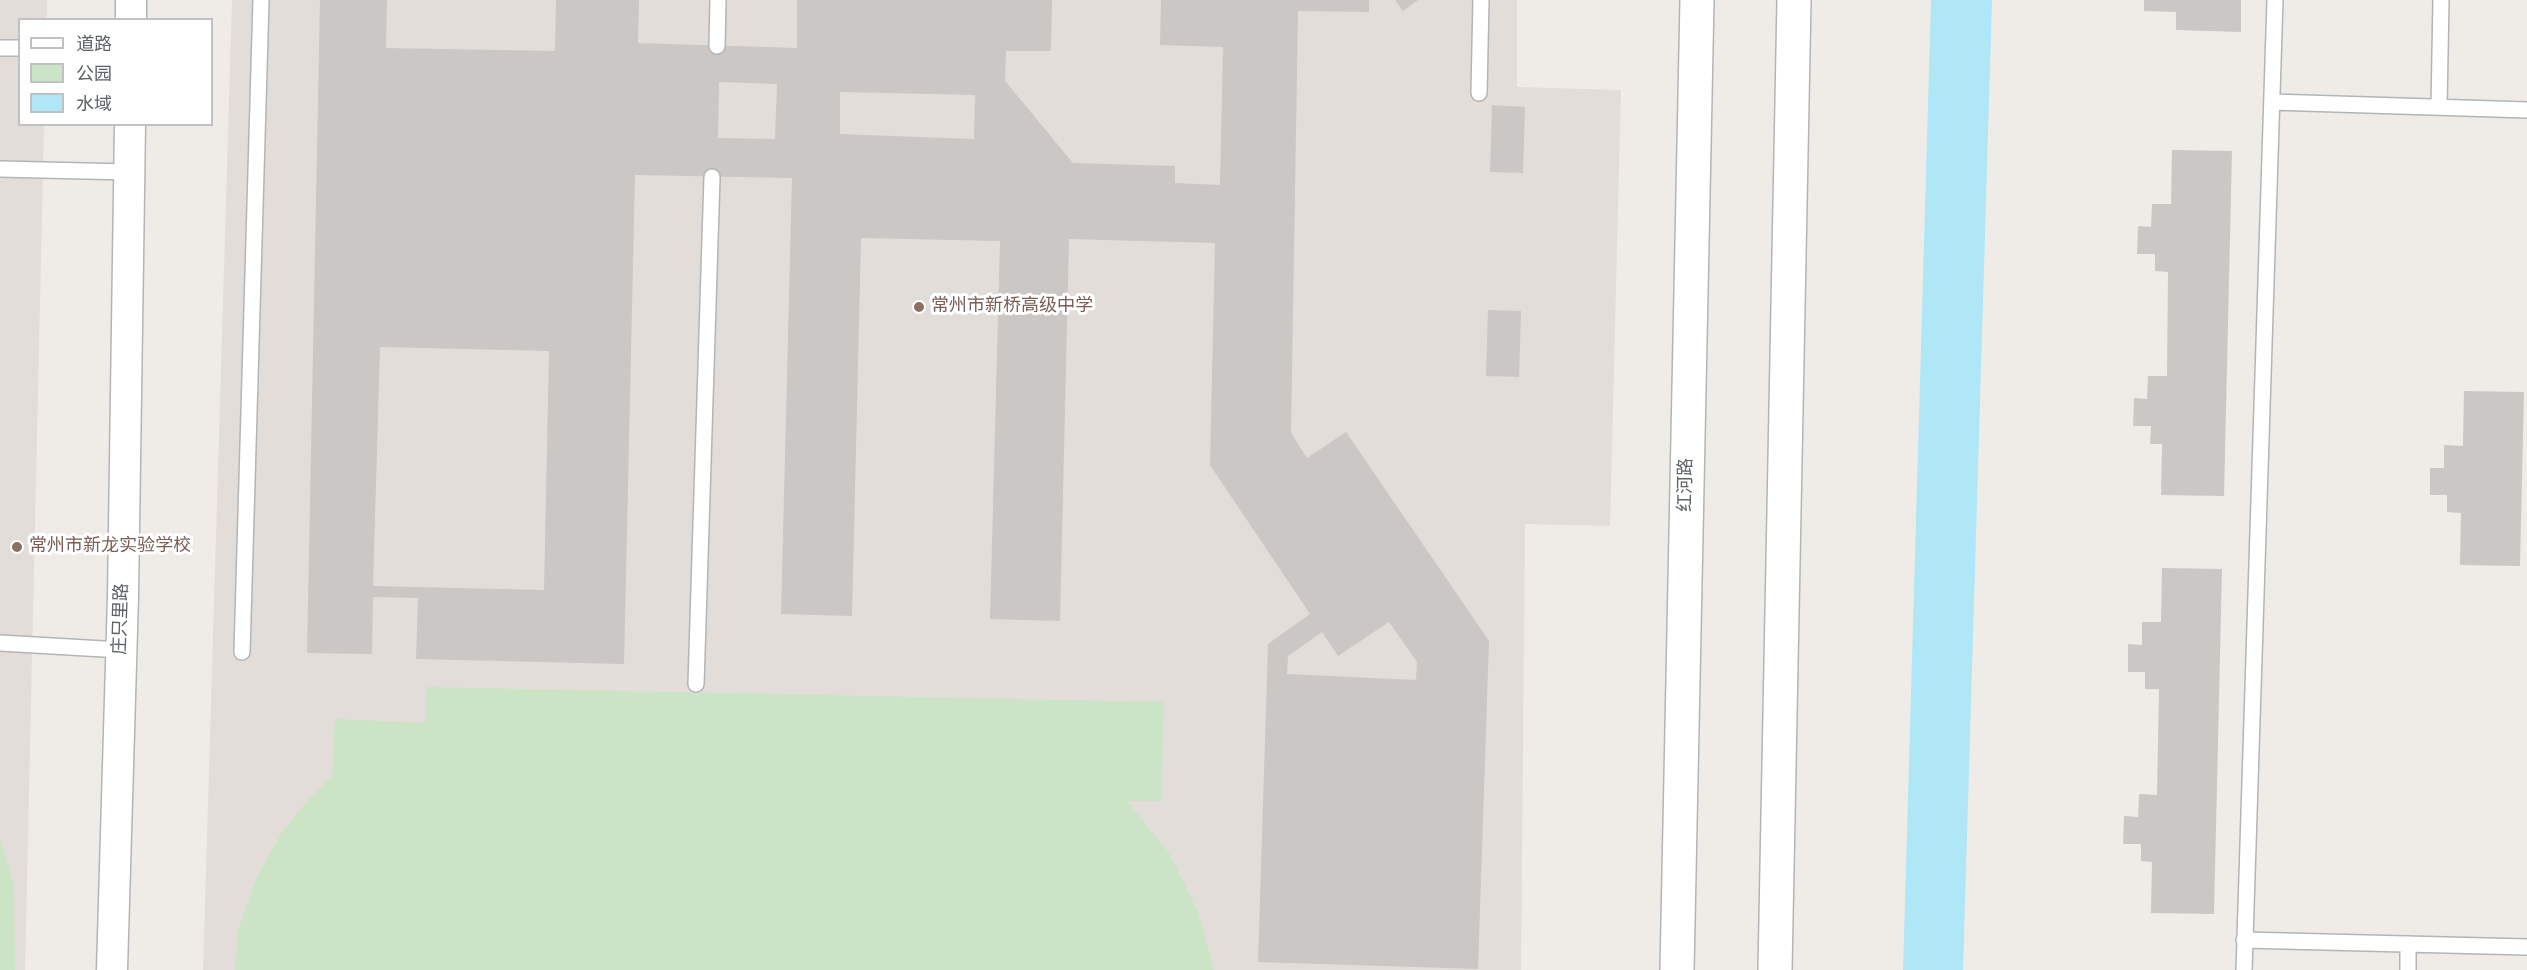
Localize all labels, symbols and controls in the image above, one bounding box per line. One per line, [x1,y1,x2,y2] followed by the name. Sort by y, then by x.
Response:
[18,18,213,126] legend
[76,32,112,57] text: 道路
[76,62,112,87] text: 公园
[76,92,112,117] text: 水域
[931,296,1093,318] place label: 常州市新桥高级中学
[912,300,926,314] marker: 常州市新桥高级中学
[1676,458,1698,512] street label: 红河路
[29,536,191,558] place label: 常州市新龙实验学校
[10,540,24,554] marker: 常州市新龙实验学校
[110,583,134,655] street label: 庄只里路

